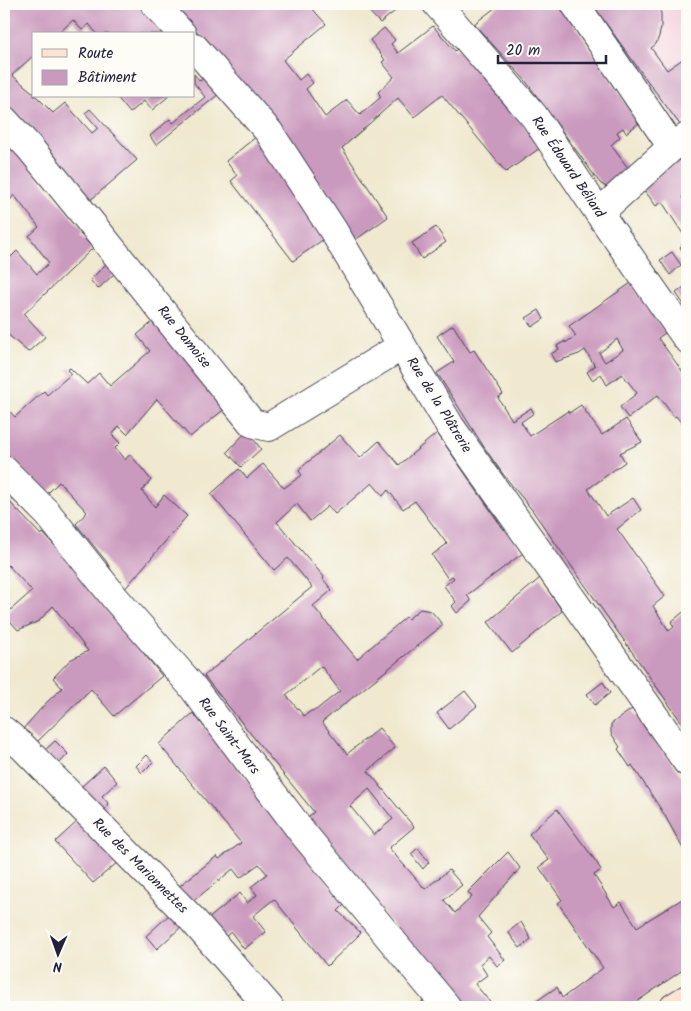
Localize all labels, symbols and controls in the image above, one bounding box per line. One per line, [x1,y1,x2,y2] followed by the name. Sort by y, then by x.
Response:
[32,32,195,98] legend
[498,32,606,64] scale bar
[506,39,540,63] text: 20 m
[78,42,114,66] text: Route
[78,66,137,90] text: Bâtiment
[526,112,611,223] street label: Rue Édouard Béliard
[152,301,217,374] street label: Rue Damoise
[401,353,478,458] street label: Rue de la Plâtrerie
[193,693,265,779] street label: Rue Saint-Mars
[87,813,193,919] street label: Rue des Marionnettes
[32,928,82,978] north arrow
[53,955,62,977] text: N

